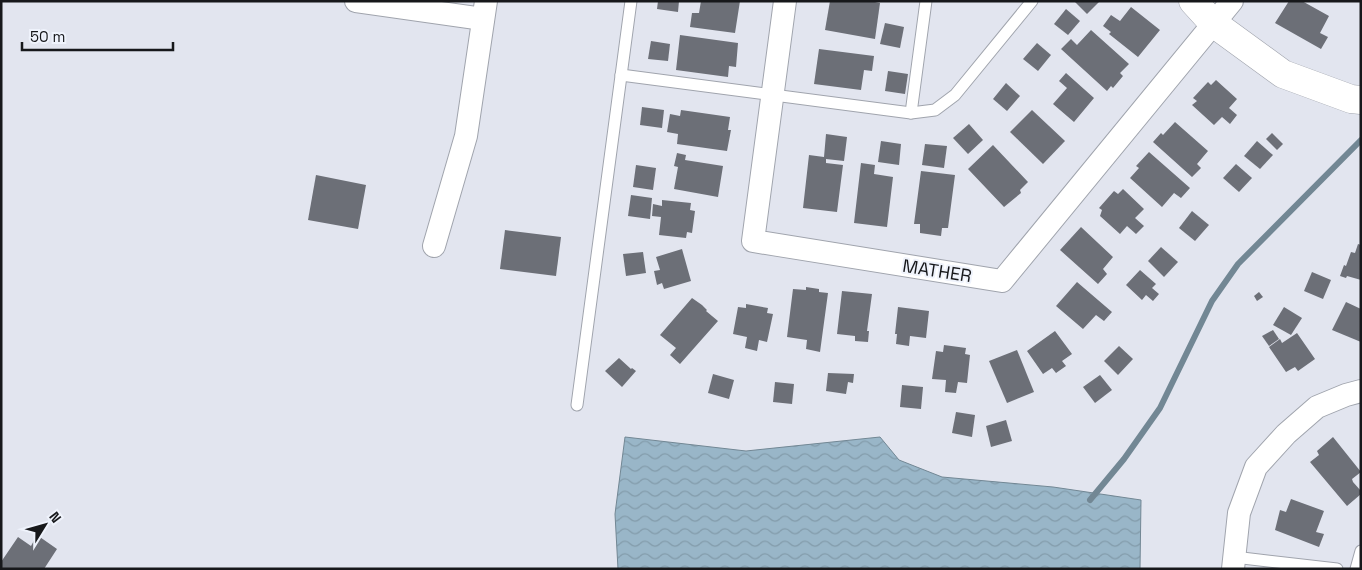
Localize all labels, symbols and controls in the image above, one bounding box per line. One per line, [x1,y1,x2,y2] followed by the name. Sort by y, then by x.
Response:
[22,20,174,52] scale bar
[30,27,65,46] text: 50 m
[901,254,973,287] street label: MATHER
[20,500,70,550] north arrow
[45,508,65,526] text: N

